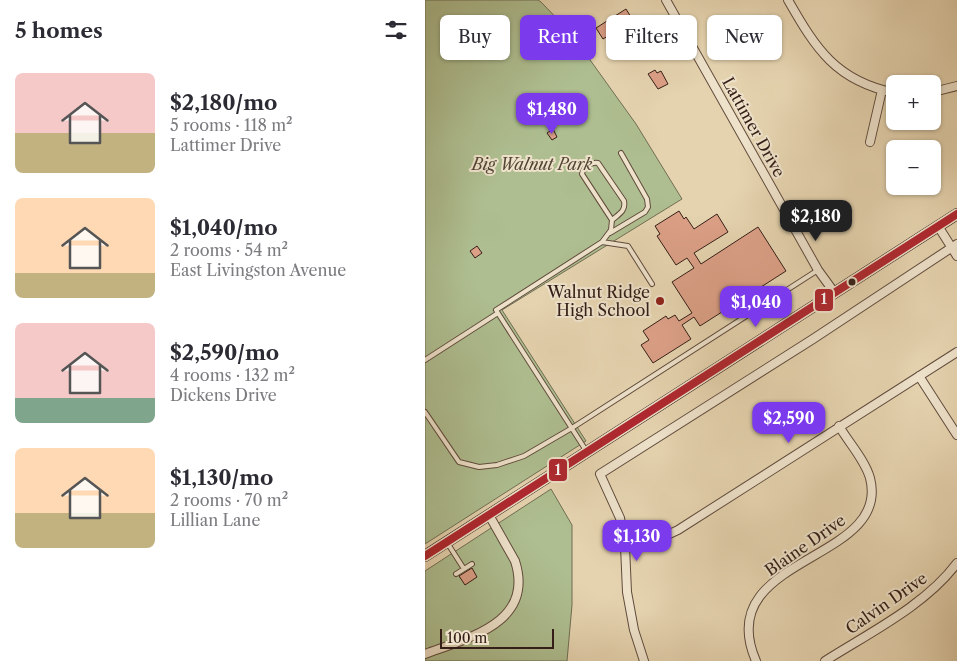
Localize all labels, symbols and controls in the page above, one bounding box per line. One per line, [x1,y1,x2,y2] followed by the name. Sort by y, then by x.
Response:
[440,15,510,60] chip: Buy
[520,15,596,60] chip: Rent
[606,15,697,60] chip: Filters
[707,15,782,60] chip: New
[382,16,410,44] icon: filters
[15,18,103,43] text: 5 homes
[718,74,790,181] street label: Lattimer Drive
[886,75,941,195] map controls
[886,75,941,130] button: +
[170,90,277,115] text: $2,180/mo
[511,92,593,135] pin: $1,480
[55,93,115,153] icon: home
[527,99,577,119] text: $1,480
[170,115,293,135] text: 5 rooms · 118 m²
[170,135,281,155] text: Lattimer Drive
[886,140,941,195] button: −
[470,154,593,174] park label: Big Walnut Park
[775,200,857,242] pin: $2,180
[791,206,841,226] text: $2,180
[170,215,278,240] text: $1,040/mo
[55,218,115,278] icon: home
[170,240,288,260] text: 2 rooms · 54 m²
[170,260,346,280] text: East Livingston Avenue
[847,277,857,287] unlabelled marker
[546,282,650,320] place label: Walnut Ridge High School
[715,286,797,328] pin: $1,040
[814,288,834,312] line badge: 1
[821,290,828,308] text: 1
[731,292,781,312] text: $1,040
[654,295,666,307] marker: Walnut Ridge High School
[170,340,279,365] text: $2,590/mo
[55,343,115,403] icon: home
[170,365,295,385] text: 4 rooms · 132 m²
[170,385,277,405] text: Dickens Drive
[748,402,830,444] pin: $2,590
[763,408,815,428] text: $2,590
[548,458,568,482] line badge: 1
[555,461,562,479] text: 1
[170,465,273,490] text: $1,130/mo
[55,468,115,528] icon: home
[170,490,288,510] text: 2 rooms · 70 m²
[170,510,260,530] text: Lillian Lane
[761,510,849,580] street label: Blaine Drive
[596,520,678,562] pin: $1,130
[614,526,660,546] text: $1,130
[841,568,931,638] street label: Calvin Drive
[440,626,554,649] scale bar
[447,629,487,647] text: 100 m

